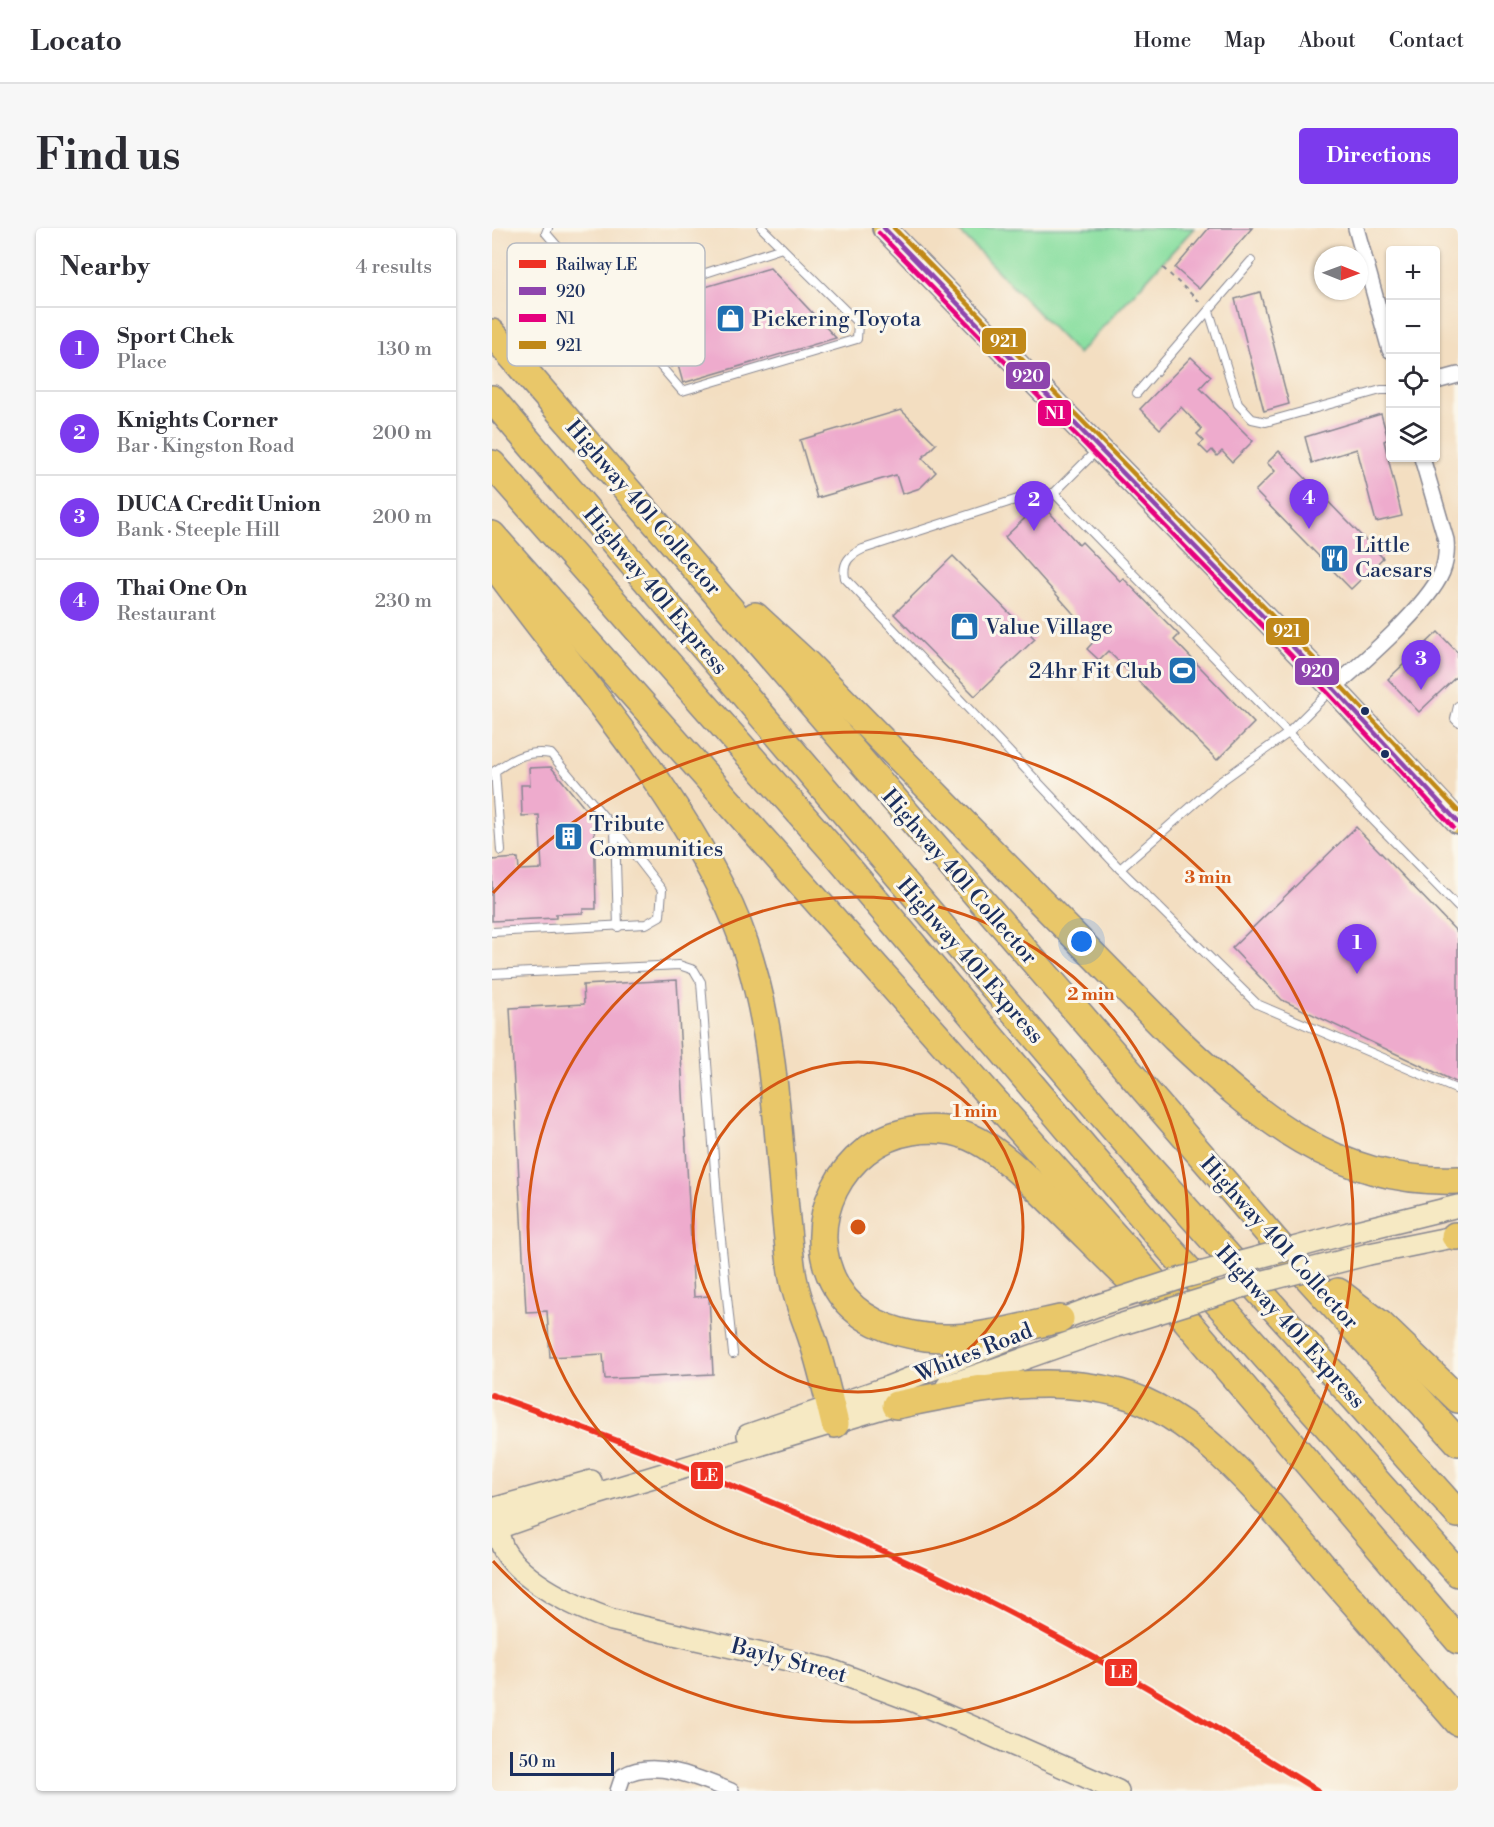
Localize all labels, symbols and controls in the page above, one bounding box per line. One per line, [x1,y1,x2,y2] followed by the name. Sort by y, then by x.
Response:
[30,24,122,59] text: Locato
[1134,28,1191,54] text: Home
[1224,28,1266,54] text: Map
[1299,28,1356,54] text: About
[1389,28,1464,54] text: Contact
[1299,128,1458,184] button: Directions
[36,130,180,183] text: Find us
[507,243,705,366] legend
[1314,246,1368,300] north arrow
[1386,246,1440,462] map controls
[1386,246,1440,300] button: +
[60,251,150,283] text: Nearby
[355,255,432,280] text: 4 results
[556,255,637,275] text: Railway LE
[556,282,585,302] text: 920
[1386,300,1440,354] button: −
[715,303,747,335] shop icon: Pickering Toyota
[752,306,922,333] place label: Pickering Toyota
[556,309,575,329] text: N1
[117,323,234,350] text: Sport Chek
[981,327,1027,355] line badge: 921
[990,332,1018,352] text: 921
[556,336,582,356] text: 921
[75,337,84,362] text: 1
[377,337,432,362] text: 130 m
[117,350,167,375] text: Place
[1386,354,1440,408] button: locate
[1005,361,1051,390] line badge: 920
[1012,367,1044,387] text: 920
[1037,399,1072,427] line badge: N1
[1045,404,1065,424] text: N1
[117,407,278,434] text: Knights Corner
[1386,408,1440,462] button: layers
[559,415,727,601] street label: Highway 401 Collector
[73,421,86,446] text: 2
[372,421,432,446] text: 200 m
[117,434,294,459] text: Bar · Kingston Road
[1290,480,1328,529] pin: 4
[1014,482,1054,531] pin: 2
[117,491,321,518] text: DUCA Credit Union
[577,502,733,680] street label: Highway 401 Express
[73,505,86,530] text: 3
[372,505,432,530] text: 200 m
[117,518,280,543] text: Bank · Steeple Hill
[1355,532,1432,584] place label: Little Caesars
[1318,542,1350,574] restaurant icon: Little Caesars
[117,575,247,602] text: Thai One On
[73,589,86,614] text: 4
[375,589,432,614] text: 230 m
[117,602,216,627] text: Restaurant
[948,611,980,643] shop icon: Value Village
[984,614,1113,641] place label: Value Village
[1265,617,1310,646] line badge: 921
[1273,622,1301,642] text: 921
[1402,640,1440,690] pin: 3
[1167,655,1199,687] sports icon: 24hr Fit Club
[1294,657,1340,686] line badge: 920
[1029,658,1162,685] place label: 24hr Fit Club
[1301,662,1333,682] text: 920
[1359,705,1371,717] unlabelled marker
[1379,748,1391,760] unlabelled marker
[875,784,1043,970] street label: Highway 401 Collector
[589,811,723,863] place label: Tribute Communities
[552,821,584,853] building icon: Tribute Communities
[1185,866,1231,889] text: 3 min
[891,873,1049,1049] street label: Highway 401 Express
[1338,924,1376,974] pin: 1
[1067,927,1096,956] your location
[1067,983,1115,1006] text: 2 min
[953,1100,997,1123] text: 1 min
[1194,1151,1364,1335] street label: Highway 401 Collector
[848,1217,868,1237] centre of rings
[1210,1240,1370,1414] street label: Highway 401 Express
[911,1317,1037,1389] street label: Whites Road
[690,1461,724,1490] line badge: LE
[696,1466,718,1486] text: LE
[727,1632,850,1689] street label: Bayly Street
[1104,1658,1138,1687] line badge: LE
[1110,1663,1132,1683] text: LE
[510,1749,614,1776] scale bar
[519,1752,556,1772] text: 50 m

